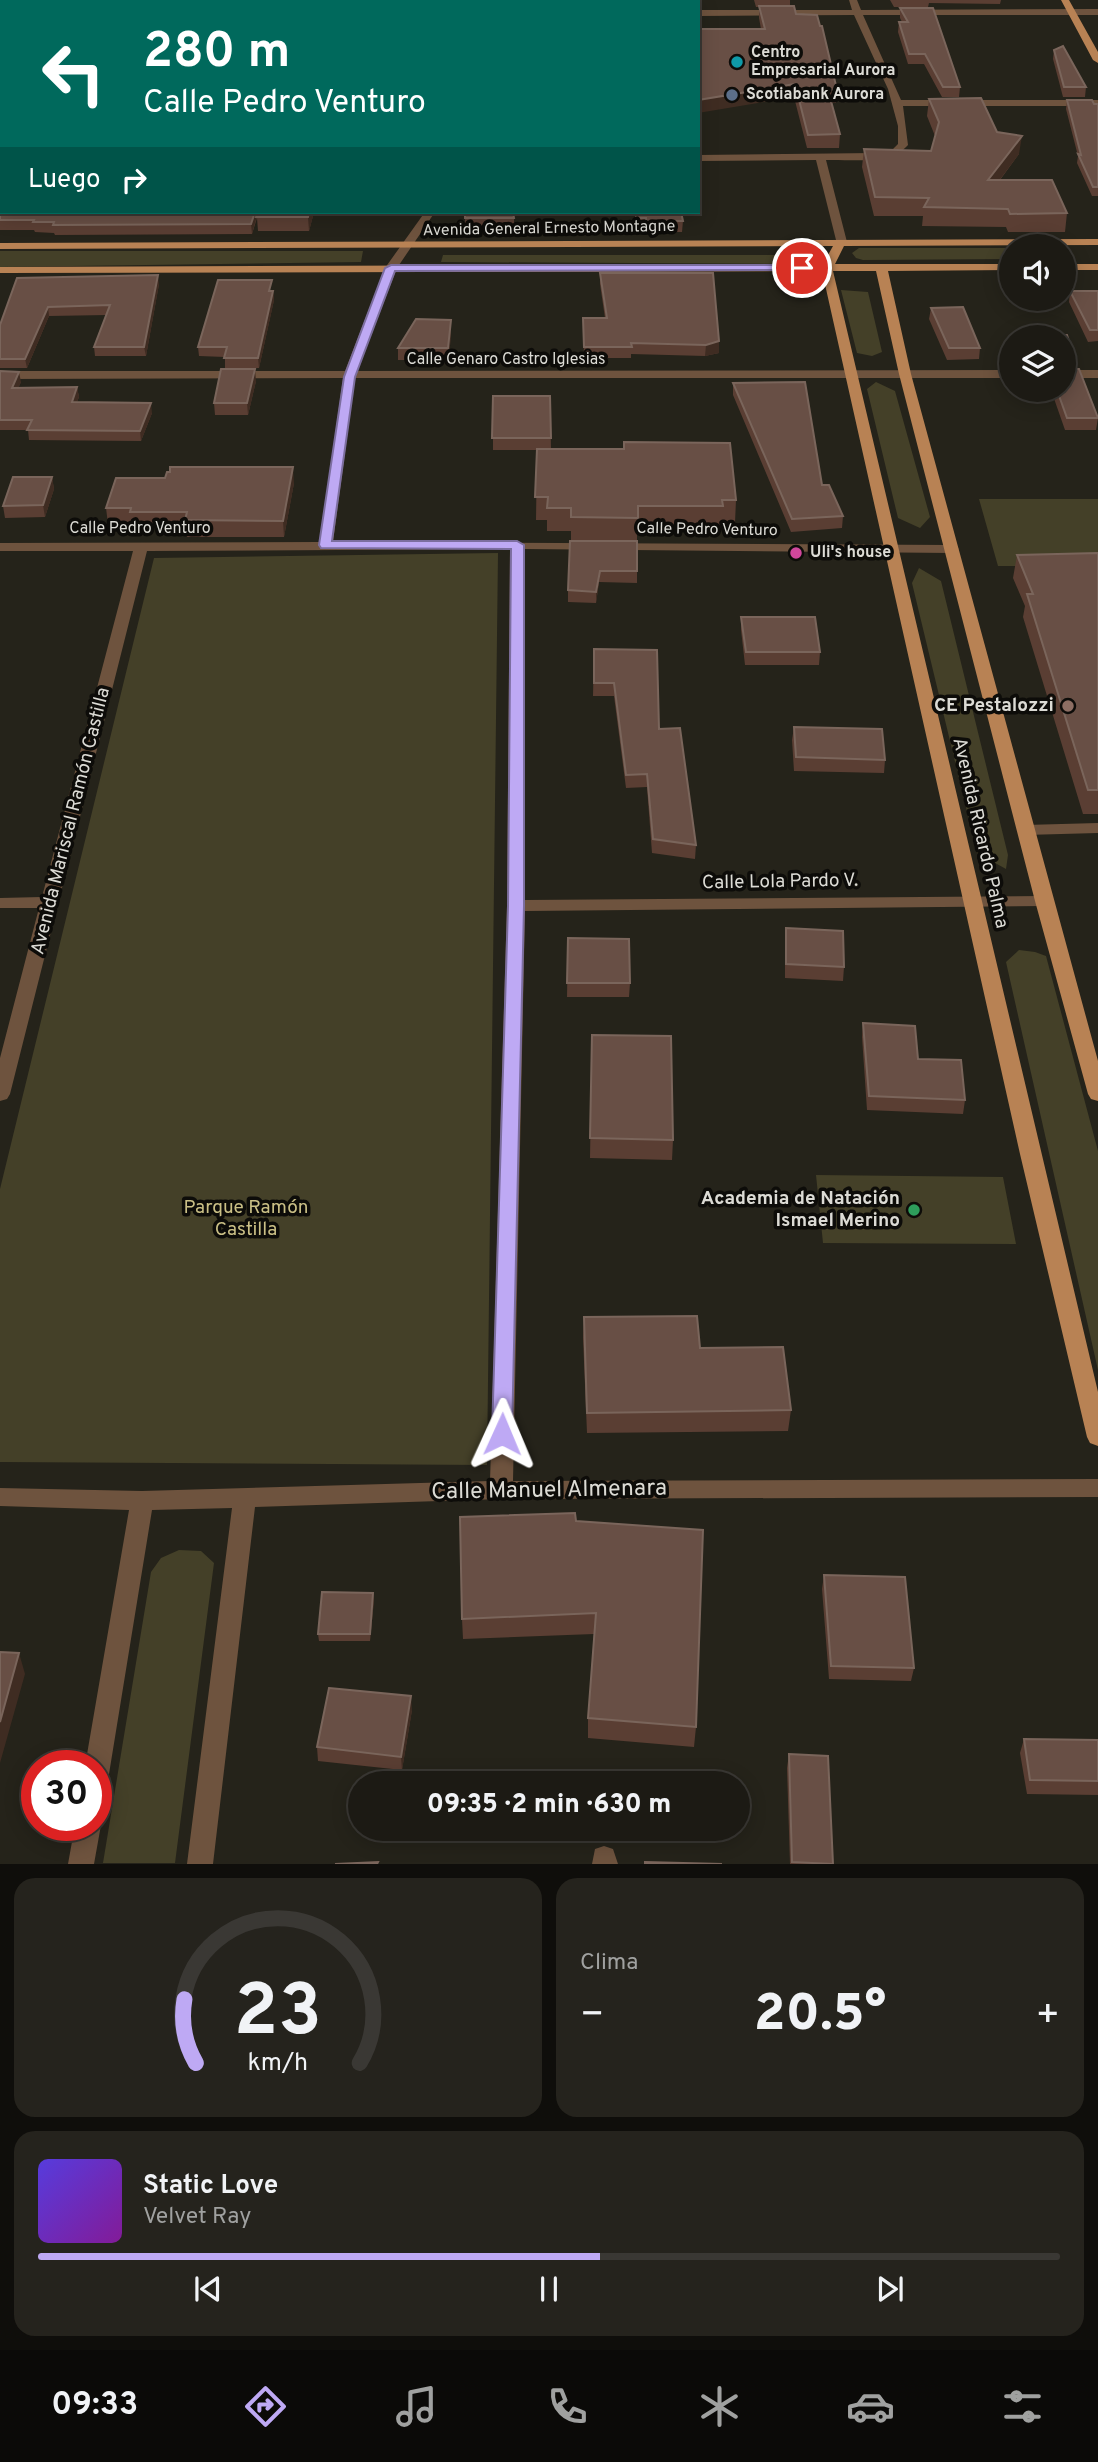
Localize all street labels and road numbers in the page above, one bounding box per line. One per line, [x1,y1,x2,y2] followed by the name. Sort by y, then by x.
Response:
[423,217,675,241] street label: Avenida General Ernesto Montagne
[406,350,606,370] street label: Calle Genaro Castro Iglesias
[69,519,211,539] street label: Calle Pedro Venturo
[636,519,778,541] street label: Calle Pedro Venturo
[26,685,116,957] street label: Avenida Mariscal Ramón Castilla
[946,735,1014,931] street label: Avenida Ricardo Palma
[702,869,858,895] street label: Calle Lola Pardo V.
[431,1474,667,1508] street label: Calle Manuel Almenara

